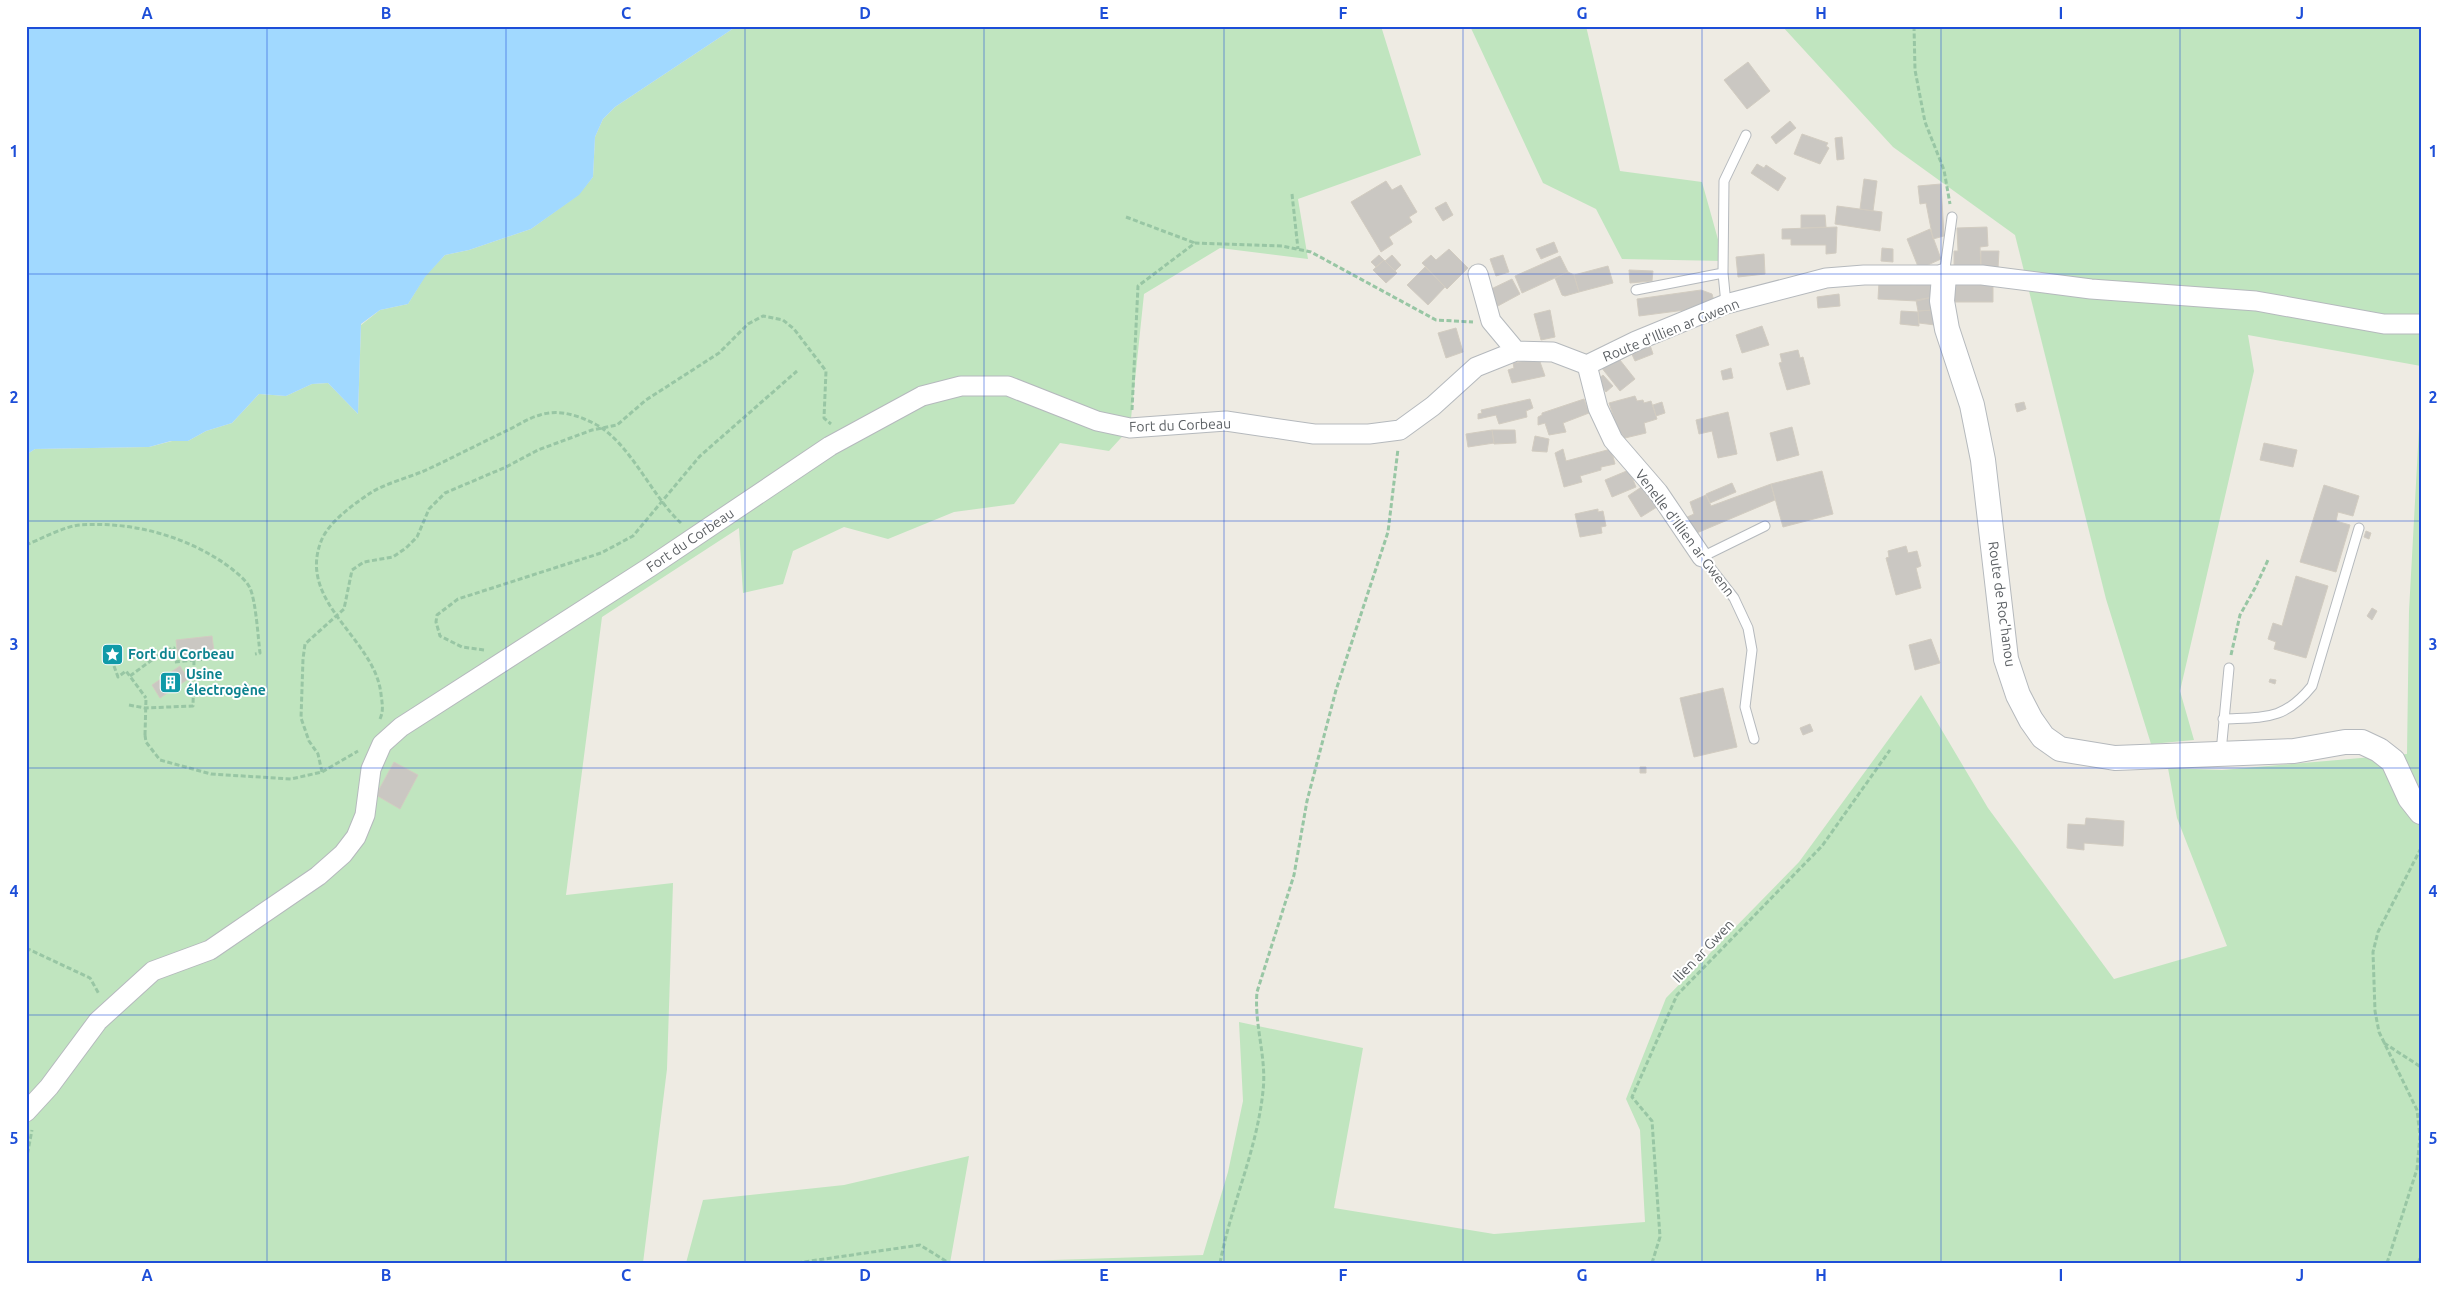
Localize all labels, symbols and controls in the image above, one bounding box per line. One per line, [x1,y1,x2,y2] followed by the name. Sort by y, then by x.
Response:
[141,4,153,22] text: A
[381,4,391,22] text: B
[621,4,631,22] text: C
[859,4,871,22] text: D
[1099,4,1109,22] text: E
[1339,4,1348,22] text: F
[1576,4,1588,22] text: G
[1815,4,1827,22] text: H
[2059,4,2063,22] text: I
[2296,4,2304,22] text: J
[9,142,19,160] text: 1
[2428,142,2438,160] text: 1
[1600,295,1742,365] street label: Route d'Illien ar Gwenn
[9,388,19,406] text: 2
[2428,388,2438,406] text: 2
[1129,415,1231,435] street label: Fort du Corbeau
[1632,466,1738,600] street label: Venelle d'Illien ar Gwenn
[643,505,737,575] street label: Fort du Corbeau
[1985,540,2019,668] street label: Route de Roc'hanou
[9,635,19,653] text: 3
[2428,635,2438,653] text: 3
[100,642,124,666] place icon: Fort du Corbeau
[128,646,234,662] place label: Fort du Corbeau
[186,666,266,698] place label: Usine électrogène
[158,670,182,694] building icon: Usine électrogène
[9,882,19,900] text: 4
[2428,882,2438,900] text: 4
[1669,916,1737,986] street label: Ilien ar Gwen
[9,1129,19,1147] text: 5
[2428,1129,2438,1147] text: 5
[141,1266,153,1284] text: A
[381,1266,391,1284] text: B
[621,1266,631,1284] text: C
[859,1266,871,1284] text: D
[1099,1266,1109,1284] text: E
[1339,1266,1348,1284] text: F
[1576,1266,1588,1284] text: G
[1815,1266,1827,1284] text: H
[2059,1266,2063,1284] text: I
[2296,1266,2304,1284] text: J

